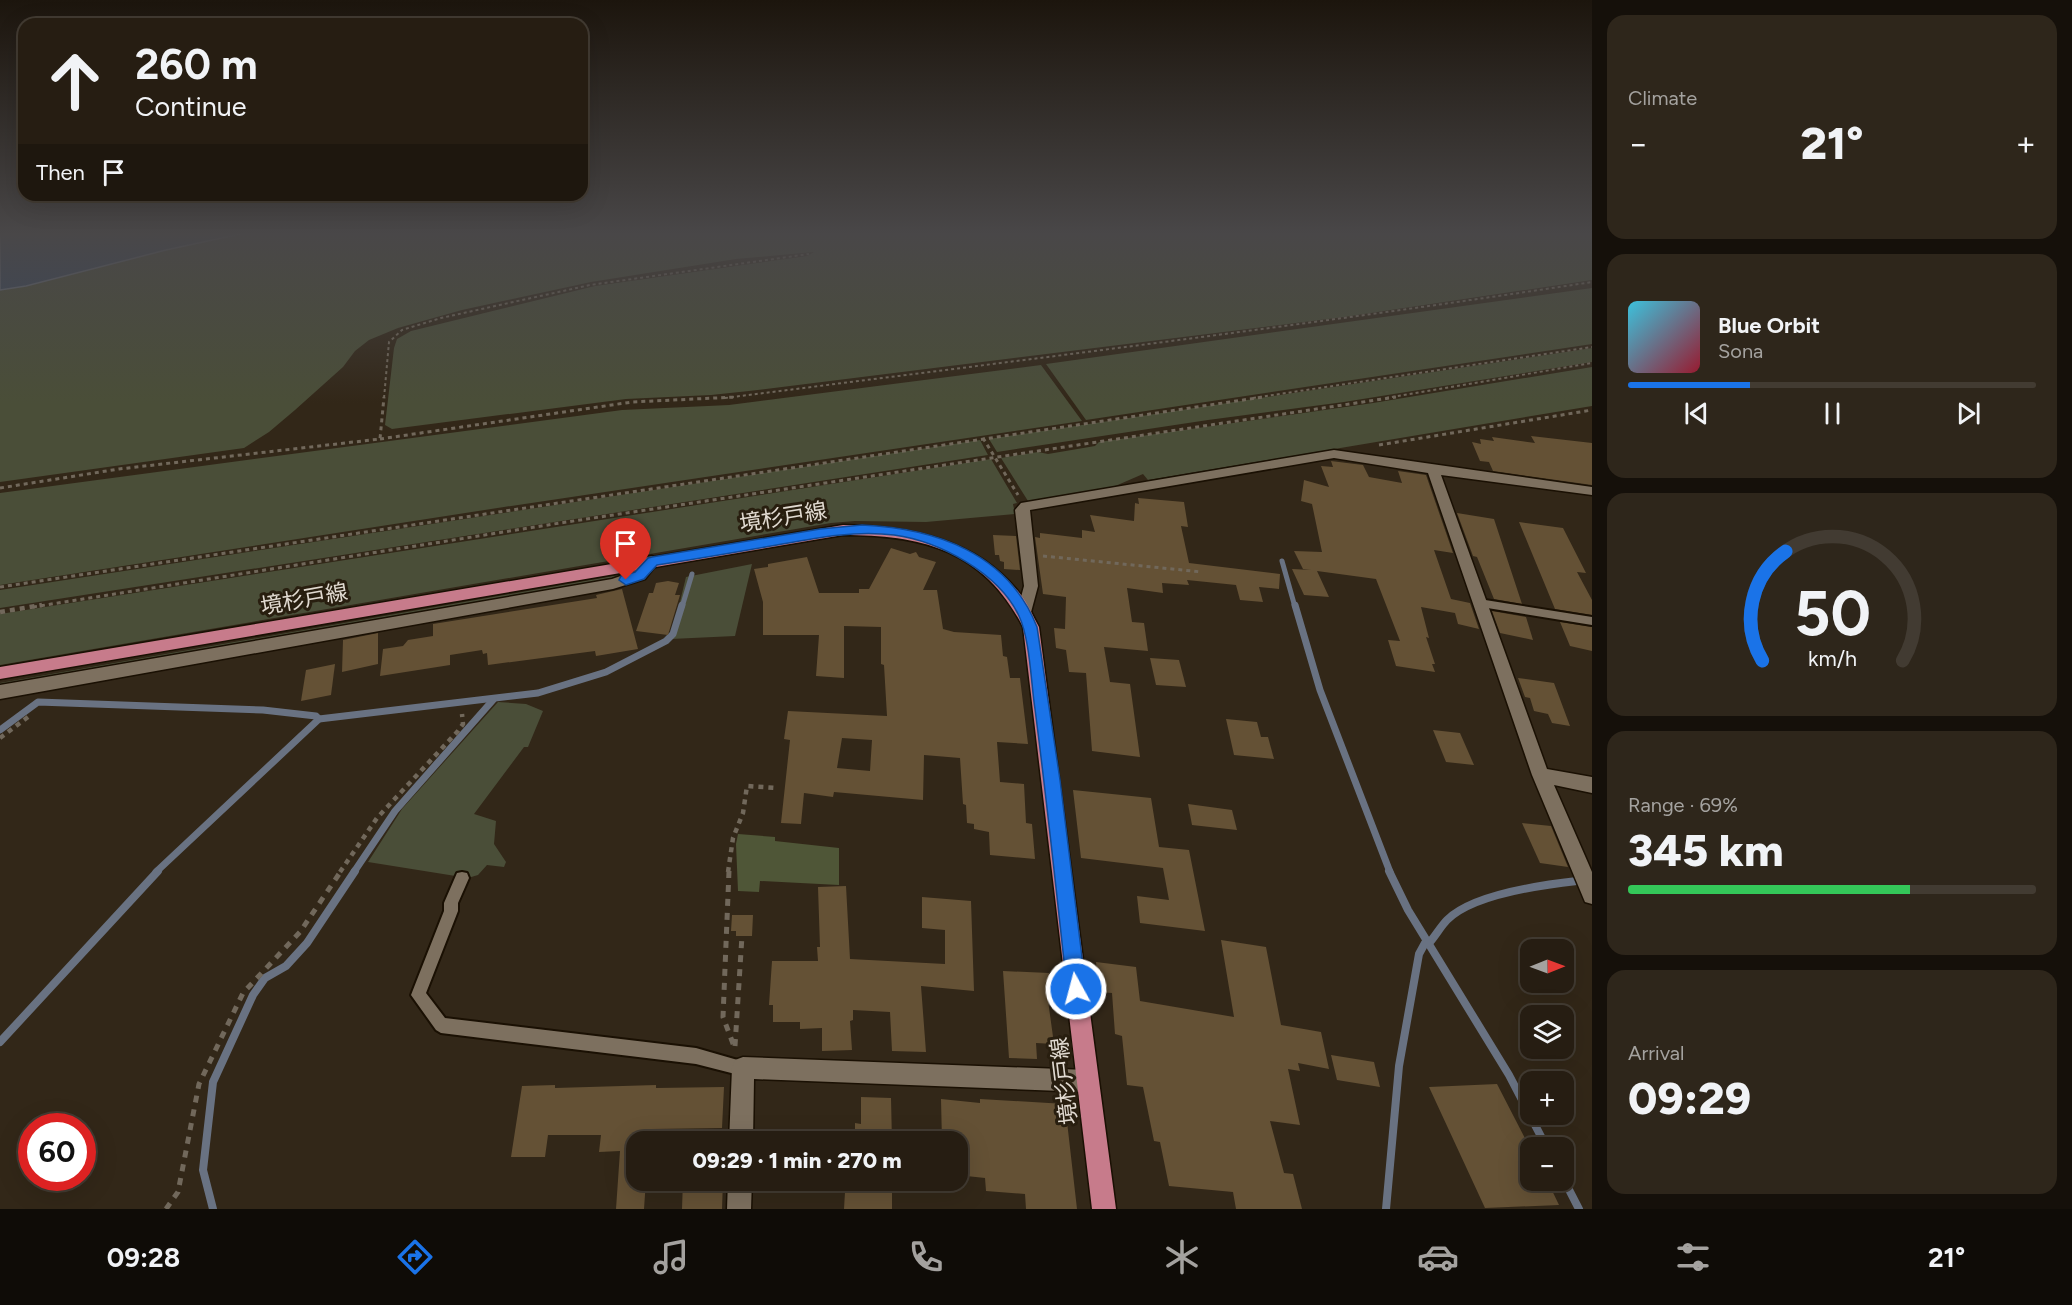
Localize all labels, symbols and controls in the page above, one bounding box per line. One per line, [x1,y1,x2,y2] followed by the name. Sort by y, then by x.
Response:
[135,39,258,90] text: 260 m
[36,42,114,120] icon: ahead
[1628,86,1697,110] text: Climate
[135,90,247,123] text: Continue
[1801,116,1863,170] text: 21°
[1628,124,1649,163] text: −
[2015,124,2036,163] text: +
[97,156,130,189] icon: arrive
[36,159,85,186] text: Then
[1718,312,1820,339] text: Blue Orbit
[1718,339,1763,363] text: Sona
[1680,397,1713,430] icon: previous
[1816,397,1849,430] icon: pause
[1952,397,1985,430] icon: next
[737,497,829,537] street label: 境杉戸線
[600,518,651,580] pin
[609,527,642,560] icon: arrive
[1794,577,1870,652] text: 50
[258,578,350,620] street label: 境杉戸線
[1808,647,1856,672] text: km/h
[1628,793,1738,817] text: Range · 69%
[1628,823,1784,877] text: 345 km
[1520,939,1574,993] north arrow
[1520,939,1574,1191] map controls
[1044,957,1108,1021] position arrow
[1520,1005,1574,1059] button: layers
[1045,1036,1083,1126] street label: 境杉戸線
[1628,1041,1684,1065] text: Arrival
[1520,1071,1574,1125] button: +
[1628,1071,1751,1125] text: 09:29
[18,1113,96,1191] speed limit sign: 60
[1520,1137,1574,1191] button: −
[692,1147,902,1174] text: 09:29 · 1 min · 270 m
[394,1236,436,1278] icon: directions
[650,1236,692,1278] icon: music
[905,1236,947,1278] icon: phone
[1161,1236,1203,1278] icon: climate
[1417,1236,1459,1278] icon: car
[1672,1236,1714,1278] icon: filters
[107,1241,180,1274] text: 09:28
[1928,1241,1965,1274] text: 21°

